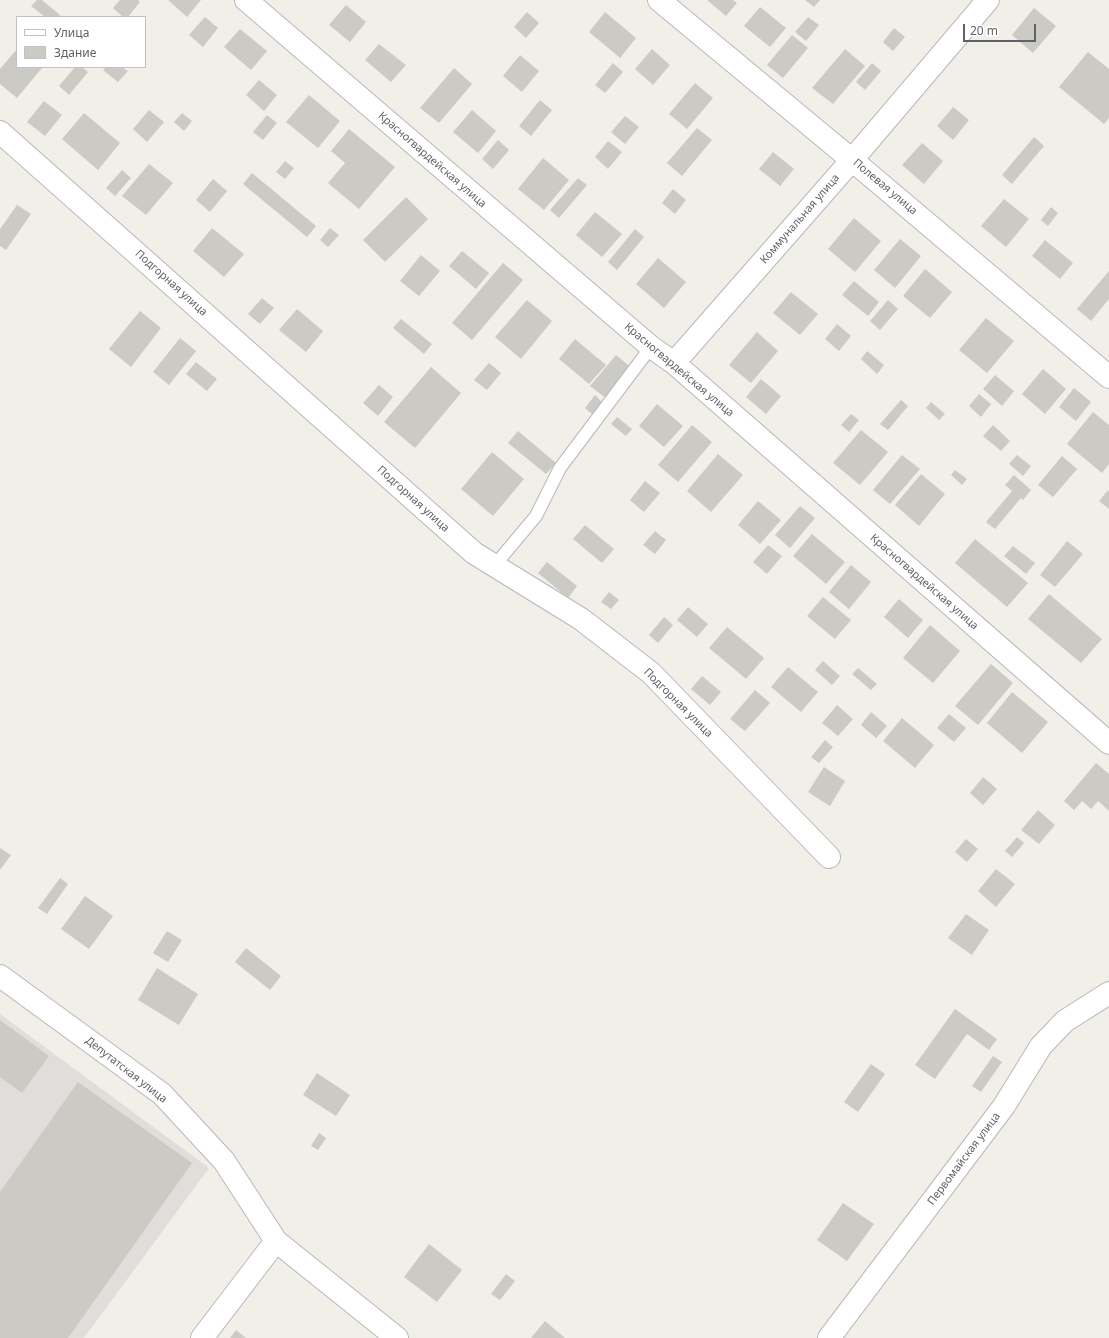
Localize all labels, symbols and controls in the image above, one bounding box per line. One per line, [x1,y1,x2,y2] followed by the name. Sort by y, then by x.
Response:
[16,16,146,68] legend
[965,16,1038,42] scale bar
[970,22,998,39] text: 20 m
[54,24,89,41] text: Улица
[54,44,96,61] text: Здание
[375,109,489,211] street label: Красногвардейская улица
[850,156,920,218] street label: Полевая улица
[758,172,842,266] street label: Коммунальная улица
[132,247,210,319] street label: Подгорная улица
[621,320,737,420] street label: Красногвардейская улица
[374,463,452,535] street label: Подгорная улица
[867,531,981,633] street label: Красногвардейская улица
[641,666,715,740] street label: Подгорная улица
[83,1034,169,1106] street label: Депутатская улица
[925,1110,1003,1208] street label: Первомайская улица

